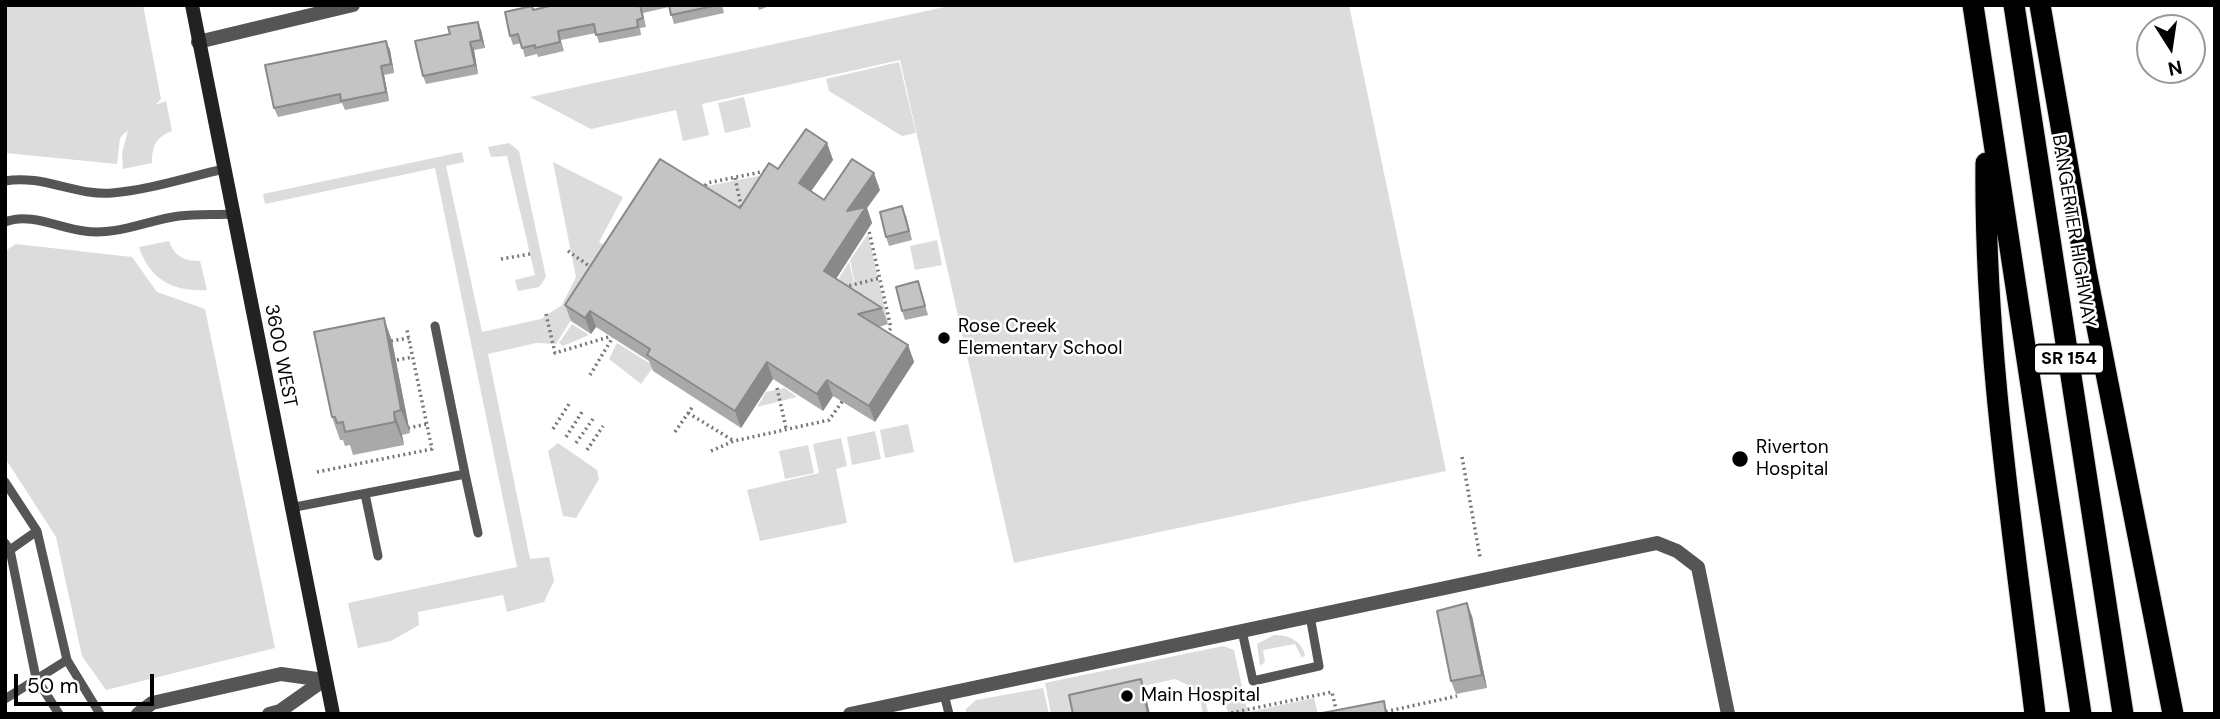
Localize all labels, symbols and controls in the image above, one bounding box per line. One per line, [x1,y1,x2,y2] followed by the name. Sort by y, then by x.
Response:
[2136,14,2206,84] north arrow
[2166,54,2184,82] text: N
[2046,133,2100,329] street label: BANGERTER HIGHWAY
[259,302,301,410] street label: 3600 WEST
[958,316,1122,360] place label: Rose Creek Elementary School
[936,330,952,346] marker: Rose Creek Elementary School
[2034,344,2104,374] road number: SR 154
[1756,437,1829,481] place label: Riverton Hospital
[1730,449,1750,469] marker: Riverton Hospital
[18,660,158,704] scale bar
[27,672,78,700] text: 50 m
[1141,685,1260,707] place label: Main Hospital
[1119,688,1135,704] marker: Main Hospital

